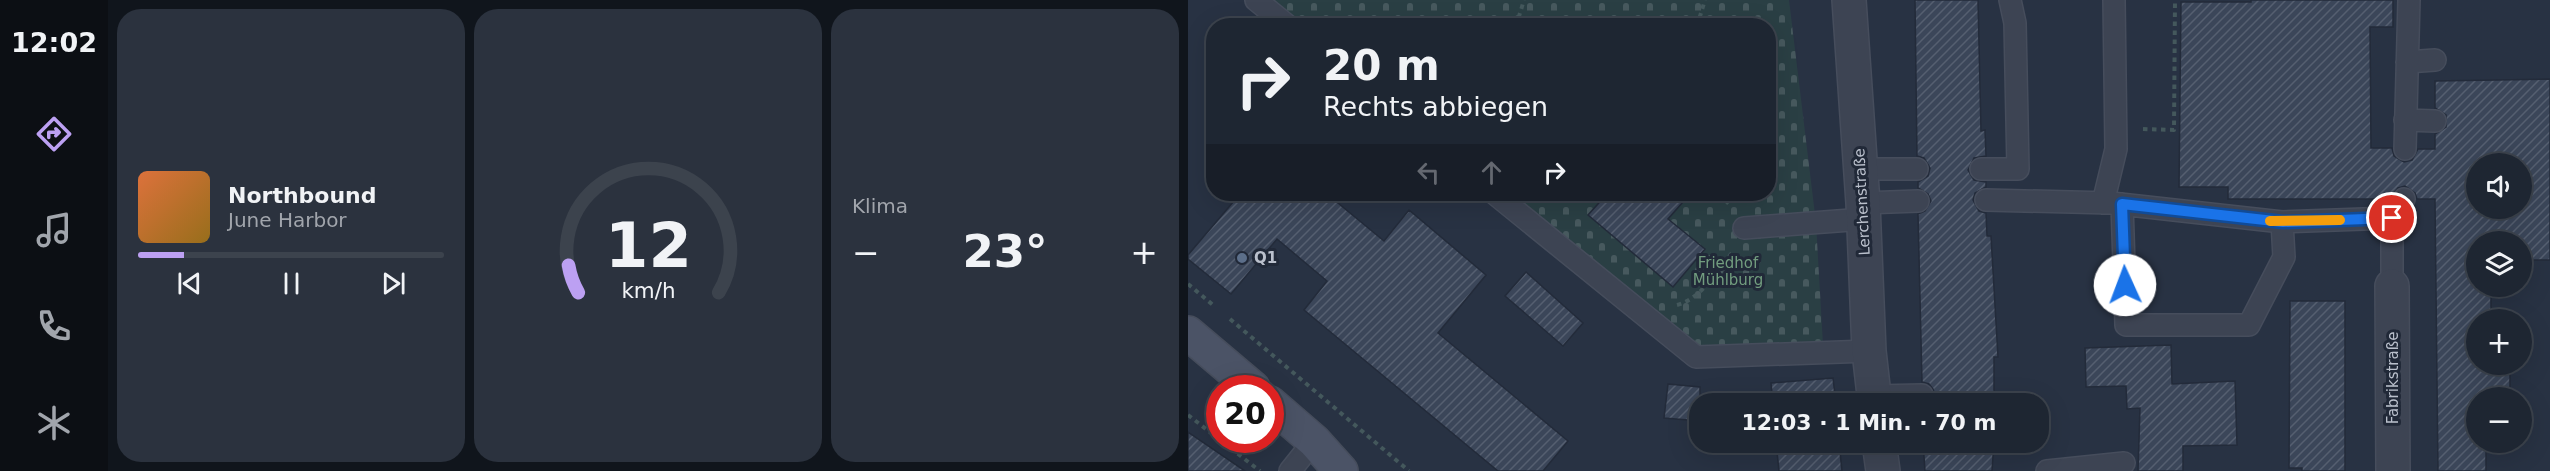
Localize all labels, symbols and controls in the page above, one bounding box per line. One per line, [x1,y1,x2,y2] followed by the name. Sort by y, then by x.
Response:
[11,27,97,58] text: 12:02
[1323,41,1440,90] text: 20 m
[1224,42,1302,120] icon: right
[1323,91,1548,122] text: Rechts abbiegen
[33,113,75,155] icon: directions
[1850,148,1874,256] street label: Lerchenstraße
[2466,153,2532,453] map controls
[2466,153,2532,219] button: sound
[1412,156,1445,189] icon: left
[1475,156,1508,189] icon: ahead
[1538,156,1571,189] icon: right
[228,183,377,208] text: Northbound
[2366,192,2417,243] pin
[852,194,908,218] text: Klima
[2375,201,2408,234] icon: arrive
[228,208,347,232] text: June Harbor
[33,209,75,251] icon: music
[605,209,691,282] text: 12
[962,225,1048,278] text: 23°
[2466,231,2532,297] button: layers
[852,233,880,272] text: −
[1130,233,1158,272] text: +
[1254,249,1277,267] place label: Q1
[1235,251,1249,265] marker: Q1
[2093,253,2157,317] position arrow
[1693,254,1763,289] park label: Friedhof Mühlburg
[173,267,206,300] icon: previous
[275,267,308,300] icon: pause
[377,267,410,300] icon: next
[621,278,675,303] text: km/h
[33,305,75,347] icon: phone
[2466,309,2532,375] button: +
[2384,332,2402,424] street label: Fabrikstraße
[1206,375,1284,453] speed limit sign: 20
[2466,387,2532,453] button: −
[33,402,75,444] icon: climate
[1742,410,1997,435] text: 12:03 · 1 Min. · 70 m

